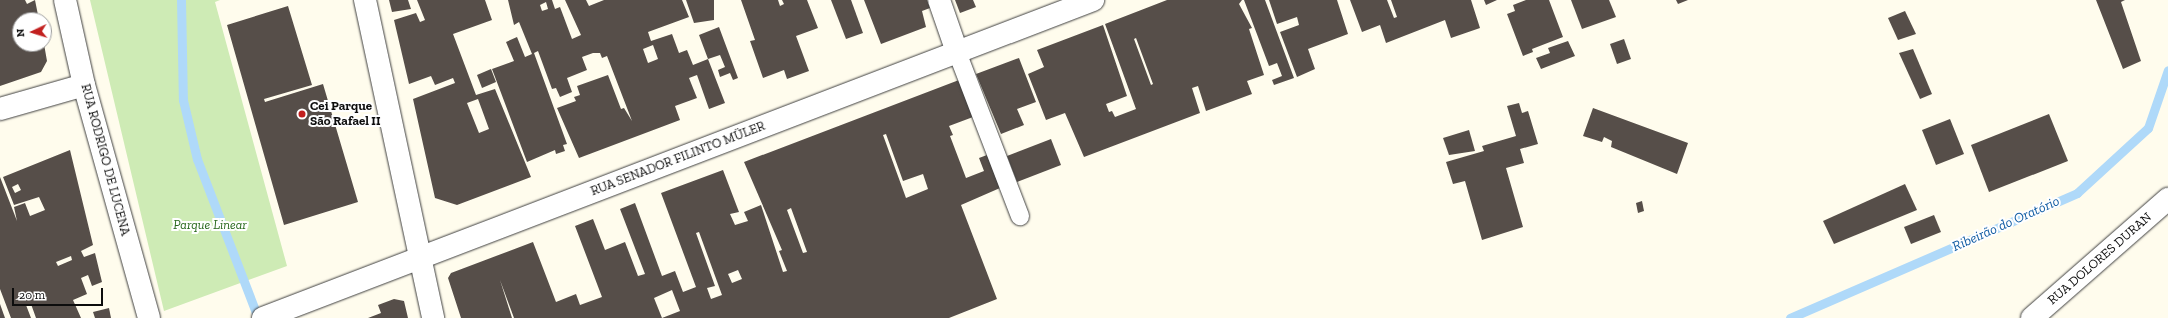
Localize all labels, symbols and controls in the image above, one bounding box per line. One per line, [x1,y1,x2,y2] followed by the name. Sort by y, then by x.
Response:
[12,12,52,52] north arrow
[14,28,27,37] text: N
[77,82,133,238] street label: RUA RODRIGO DE LUCENA
[310,99,381,130] place label: Cei Parque São Rafael II
[297,109,307,119] marker: Cei Parque São Rafael II
[588,118,768,200] street label: RUA SENADOR FILINTO MÜLER
[1950,193,2062,255] water label: Ribeirão do Oratório
[2045,210,2155,308] street label: RUA DOLORES DURAN
[173,217,247,233] park label: Parque Linear
[14,280,105,306] scale bar
[19,288,45,302] text: 20 m

